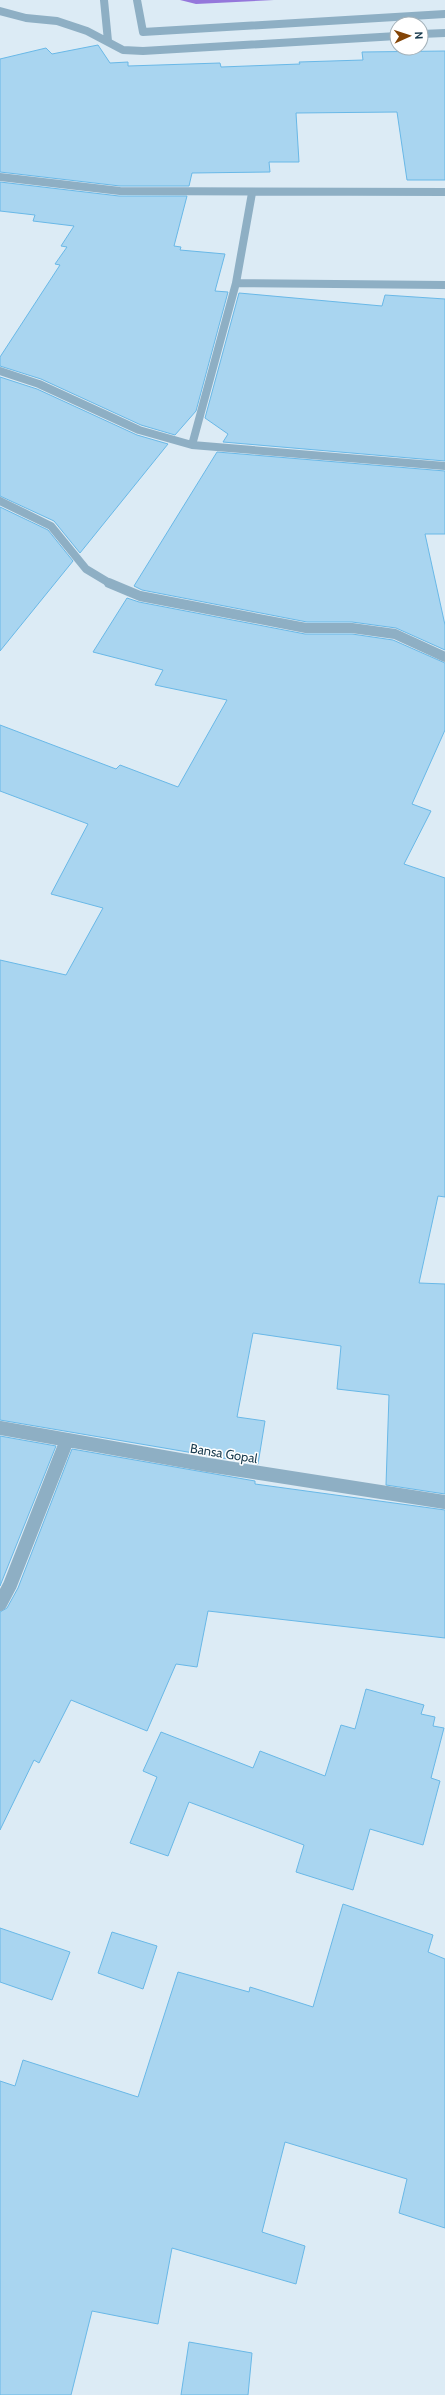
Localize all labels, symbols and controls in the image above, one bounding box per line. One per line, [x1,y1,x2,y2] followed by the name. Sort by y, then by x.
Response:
[389,16,429,56] north arrow
[412,31,426,40] text: N
[189,1440,259,1466] street label: Bansa Gopal

